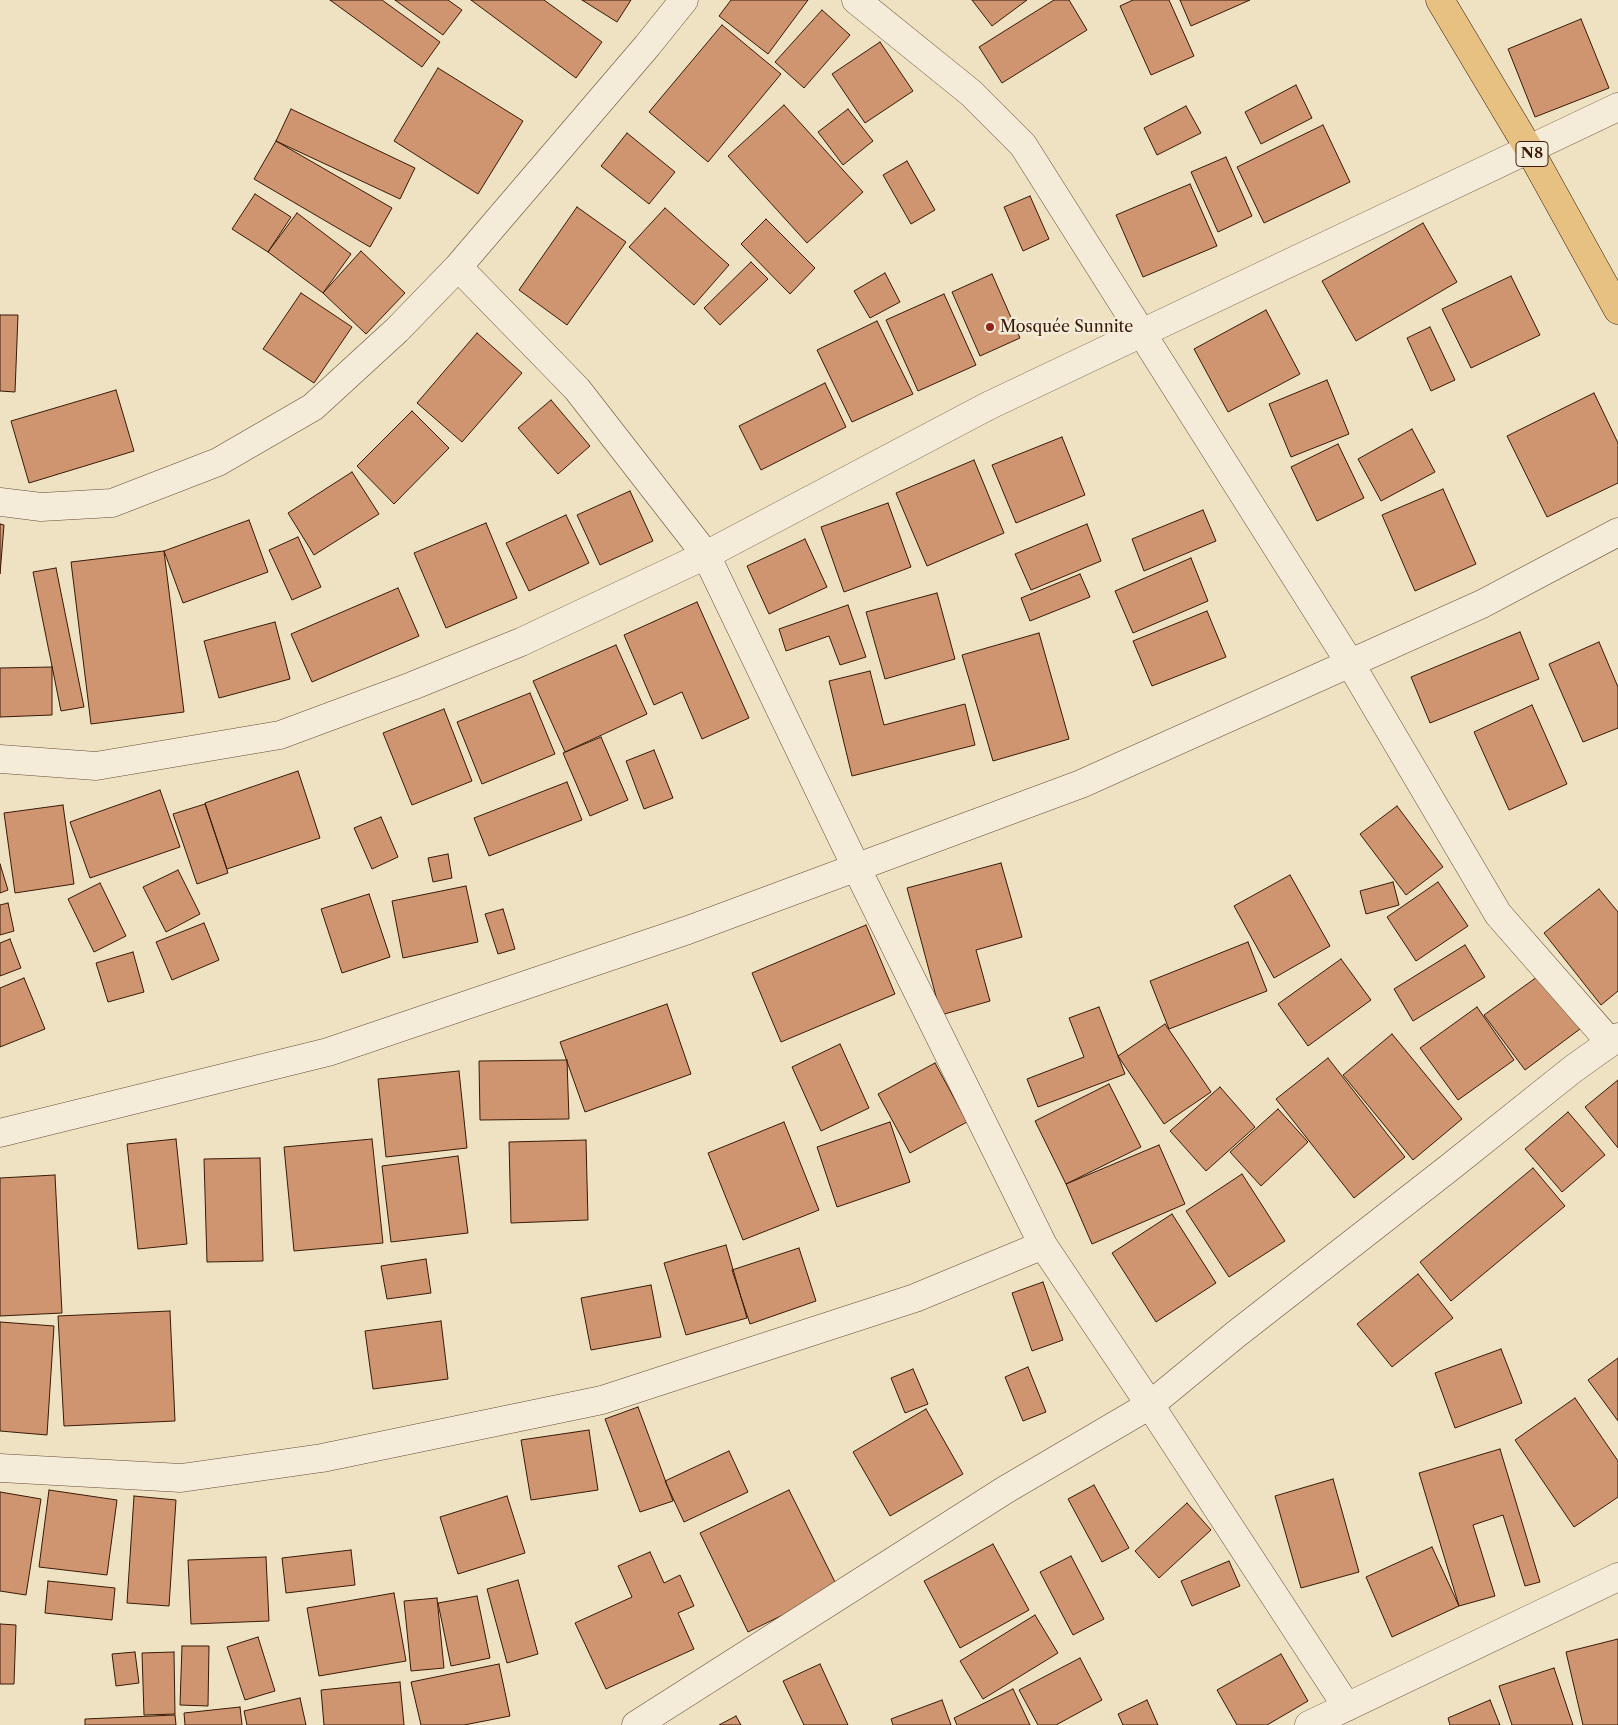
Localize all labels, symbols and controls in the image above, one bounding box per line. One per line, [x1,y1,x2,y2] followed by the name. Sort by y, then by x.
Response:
[1516,142,1548,166] road number: N8
[1000,317,1133,337] place label: Mosquée Sunnite
[984,321,996,333] marker: Mosquée Sunnite

